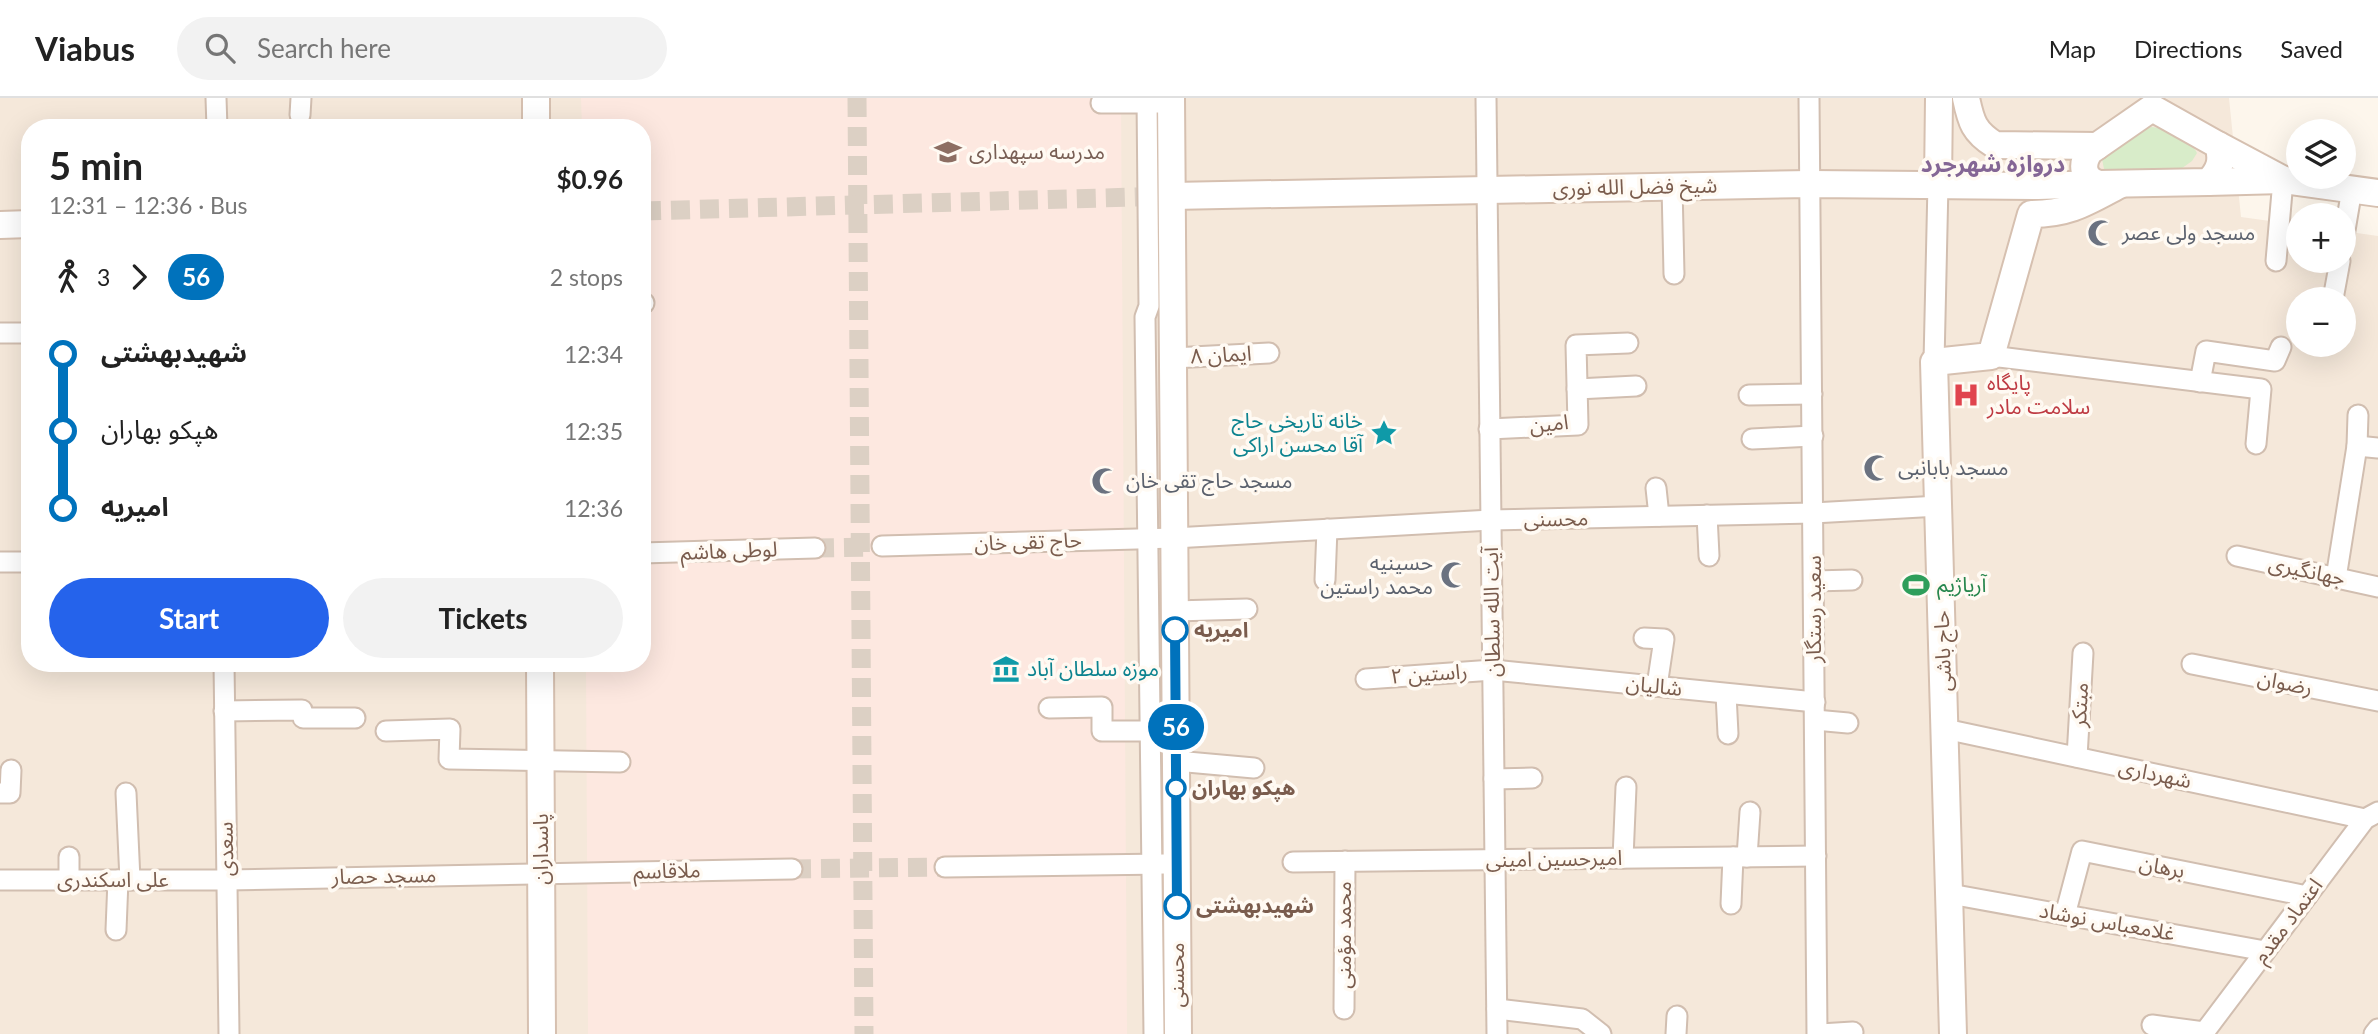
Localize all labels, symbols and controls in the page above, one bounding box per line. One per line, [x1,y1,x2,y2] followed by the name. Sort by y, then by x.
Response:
[177,17,667,80] search box
[35,28,135,68] text: Viabus
[201,29,239,67] icon: search
[257,32,391,64] text: Search here
[2049,34,2096,63] text: Map
[2134,34,2242,63] text: Directions
[2280,34,2343,63] text: Saved
[2286,119,2356,357] map controls
[2286,119,2356,189] button: layers
[933,137,963,167] school or university icon: مدرسه سپهداری
[969,138,1105,165] place label: مدرسه سپهداری
[49,142,143,188] text: 5 min
[1921,149,2065,178] district label: دروازه شهرجرد
[557,163,623,195] text: $0.96
[1552,172,1718,203] street label: شیخ فضل الله نوری
[49,191,248,219] text: 12:31 – 12:36 · Bus
[2286,203,2356,273] button: +
[2086,218,2116,248] mosque icon: مسجد ولی عصر
[2121,219,2255,245] place label: مسجد ولی عصر
[49,258,87,296] icon: walk
[120,258,158,296] icon: forward
[182,262,210,291] text: 56
[97,263,110,291] text: 3
[550,263,623,291] text: 2 stops
[2286,287,2356,357] button: −
[101,336,247,368] text: شهیدبهشتی
[1190,339,1252,369] street label: ایمان ۸
[564,340,623,368] text: 12:34
[1986,369,2090,419] place label: پایگاه سلامت مادر
[1951,380,1981,410] hospital icon: پایگاه سلامت مادر
[1231,407,1364,457] place label: خانه تاریخی حاج آقا محسن اراکی
[1528,408,1570,438] street label: امین
[101,413,218,445] text: هپکو بهاران
[564,417,623,445] text: 12:35
[1369,418,1399,448] place icon: خانه تاریخی حاج آقا محسن اراکی
[1862,453,1892,483] mosque icon: مسجد بابانبی
[1898,454,2009,480] place label: مسجد بابانبی
[1090,466,1120,496] mosque icon: مسجد حاج تقی خان
[1126,467,1292,496] place label: مسجد حاج تقی خان
[101,490,169,522] text: امیریه
[564,494,623,522] text: 12:36
[1523,504,1589,532] street label: محسنی
[974,526,1082,559] street label: حاج تقی خان
[680,535,778,568] street label: لوطی هاشم
[1477,546,1505,677] street label: آیت الله سلطان
[1320,549,1433,599] place label: حسینیه محمد راستین
[2267,549,2348,591] street label: جهانگیری
[1800,555,1826,664] street label: سعید رستگار
[1439,560,1469,590] mosque icon: حسینیه محمد راستین
[1901,570,1931,600] sports icon: آریاژیم
[1937,571,1987,600] place label: آریاژیم
[49,578,329,658] button: Start
[343,578,623,658] button: Tickets
[1928,610,1959,692] street label: حاج باشی
[1194,616,1249,642] place label: امیریه
[1162,617,1188,643] marker: امیریه
[991,654,1021,684] museum icon: موزه سلطان آباد
[1027,655,1159,681] place label: موزه سلطان آباد
[1390,657,1468,689] street label: راستین ۲
[2256,664,2315,700] street label: رضوان
[1625,669,1683,701] street label: شالیان
[2065,682,2093,729] street label: مبتکر
[1144,704,1208,750] line badge: 56
[1162,712,1190,741] text: 56
[2117,753,2194,793] street label: شهرداری
[1192,774,1296,802] place label: هپکو بهاران
[1166,778,1186,798] marker: هپکو بهاران
[527,813,554,885] street label: پاسداران
[212,822,238,877] street label: سعدی
[1485,844,1623,872] street label: امیرحسین امینی
[2137,849,2187,883] street label: برهان
[633,856,701,887] street label: ملاقاسم
[330,861,437,889] street label: مسجد حصار
[57,866,169,892] street label: علی اسکندری
[2247,873,2331,970] street label: اعتماد مقدم
[1330,881,1356,989] street label: محمد مؤمنی
[1196,892,1314,918] place label: شهیدبهشتی
[1164,893,1190,919] marker: شهیدبهشتی
[2037,896,2177,946] street label: غلامعباس نوشاد
[1163,943,1189,1007] street label: محسنی

